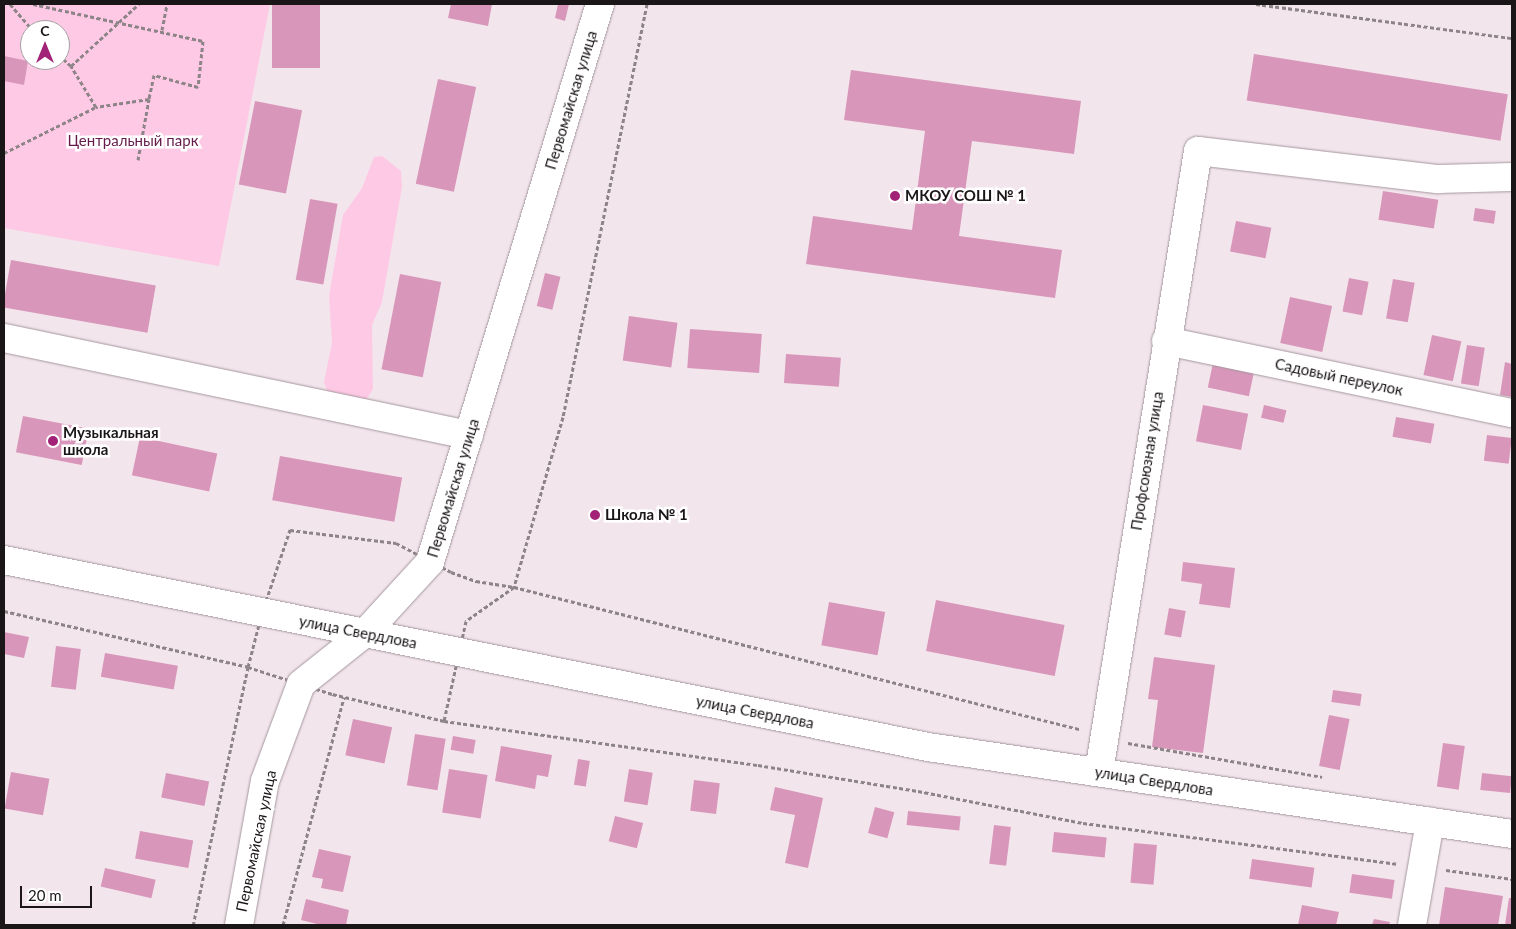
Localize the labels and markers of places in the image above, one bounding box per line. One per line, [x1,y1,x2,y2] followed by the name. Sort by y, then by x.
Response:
[905,187,1026,205] place label: МКОУ СОШ № 1
[889,190,901,202] marker: МКОУ СОШ № 1
[63,423,159,458] place label: Музыкальная школа
[47,435,59,447] marker: Музыкальная школа
[605,506,688,524] place label: Школа № 1
[589,509,601,521] marker: Школа № 1

